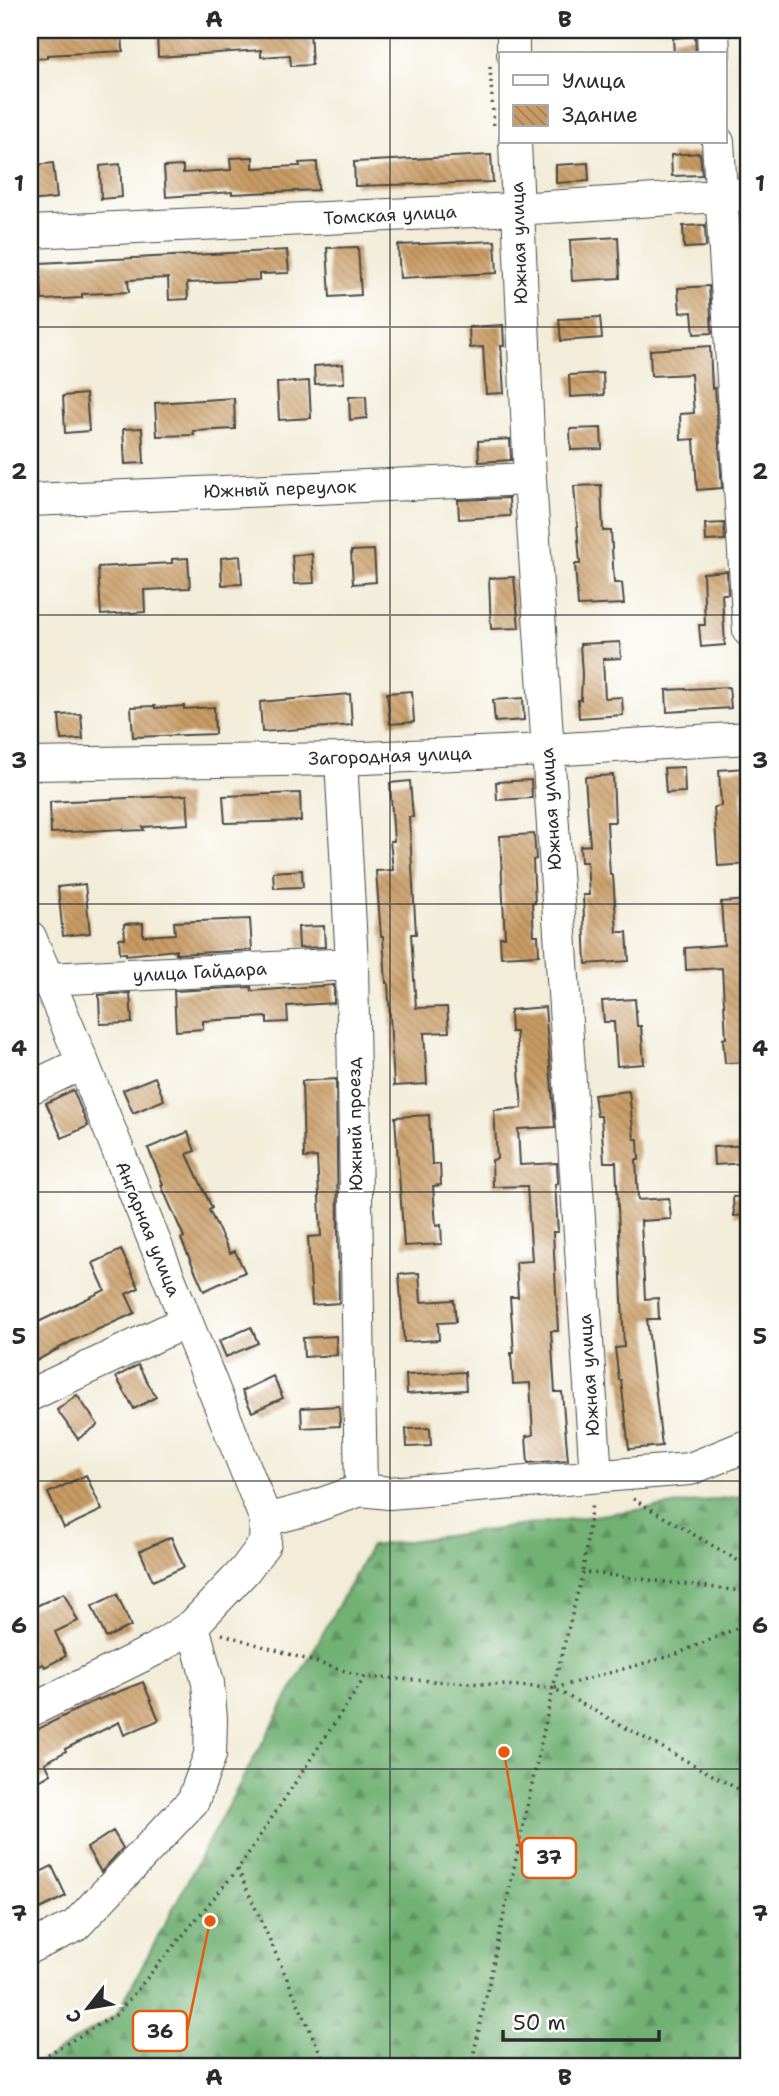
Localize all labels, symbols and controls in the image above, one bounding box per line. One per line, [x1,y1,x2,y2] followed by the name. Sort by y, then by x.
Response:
[205,4,223,34] text: A
[558,4,572,34] text: B
[499,52,726,144] legend
[562,67,625,95] text: Улица
[562,101,638,129] text: Здание
[14,168,24,198] text: 1
[755,168,765,198] text: 1
[505,181,533,305] street label: Южная улица
[323,200,457,230] street label: Томская улица
[11,456,27,486] text: 2
[752,456,768,486] text: 2
[203,474,357,504] street label: Южный переулок
[308,741,472,771] street label: Загородная улица
[11,745,27,775] text: 3
[752,745,768,775] text: 3
[535,747,567,871] street label: Южная улица
[132,957,268,987] street label: улица Гайдара
[11,1033,27,1063] text: 4
[752,1033,768,1063] text: 4
[342,1056,368,1191] street label: Южный проезд
[110,1158,186,1300] street label: Ангарная улица
[573,1313,605,1437] street label: Южная улица
[12,1321,26,1351] text: 5
[753,1321,767,1351] text: 5
[11,1610,27,1640] text: 6
[752,1610,768,1640] text: 6
[522,1838,576,1878] callout: 37
[536,1845,562,1870] text: 37
[11,1898,27,1928] text: 7
[752,1898,768,1928] text: 7
[52,1974,122,2044] north arrow
[503,1998,658,2042] scale bar
[60,2005,88,2028] text: С
[513,2009,566,2037] text: 50 m
[133,2011,187,2051] callout: 36
[147,2019,173,2044] text: 36
[205,2062,223,2092] text: A
[558,2062,572,2092] text: B

